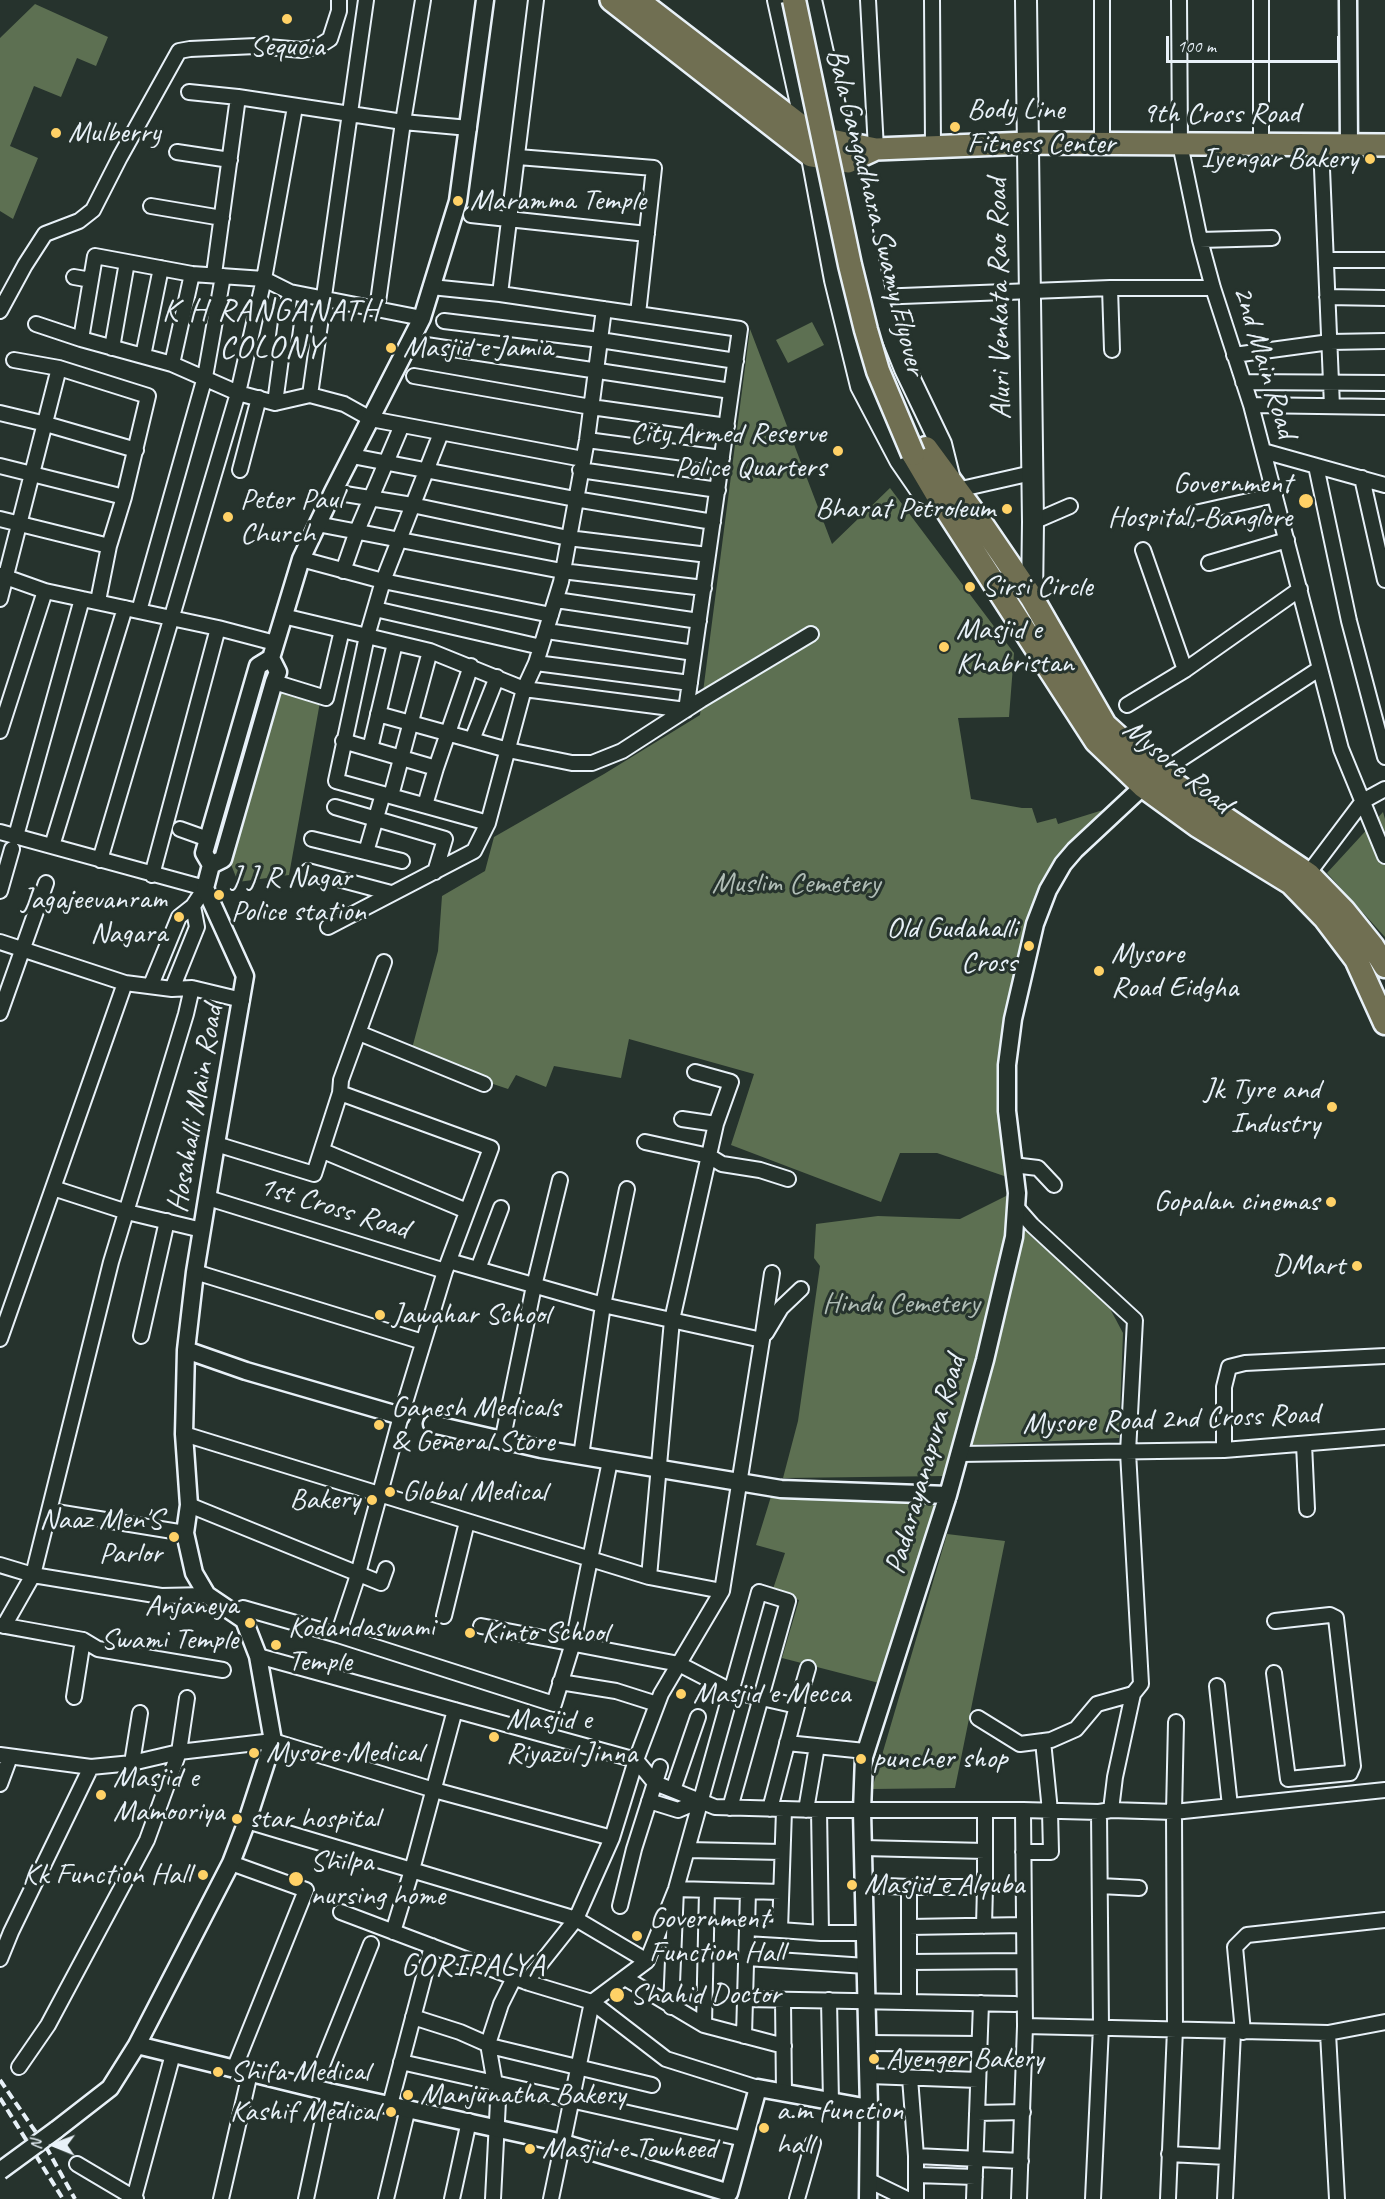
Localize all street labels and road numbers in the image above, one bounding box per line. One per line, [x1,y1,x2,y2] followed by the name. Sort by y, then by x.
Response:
[817,45,933,379] street label: Bala Gangadhara Swamy Flyover
[1142,96,1300,132] street label: 9th Cross Road
[980,178,1020,420] street label: Aluri Venkata Rao Road
[1224,282,1304,442] street label: 2nd Main Road
[1115,712,1239,822] street label: Mysore Road
[160,1002,232,1216] street label: Hosahalli Main Road
[255,1168,413,1248] street label: 1st Cross Road
[878,1352,974,1578] street label: Padarayanapura Road
[1022,1397,1320,1443] street label: Mysore Road 2nd Cross Road

